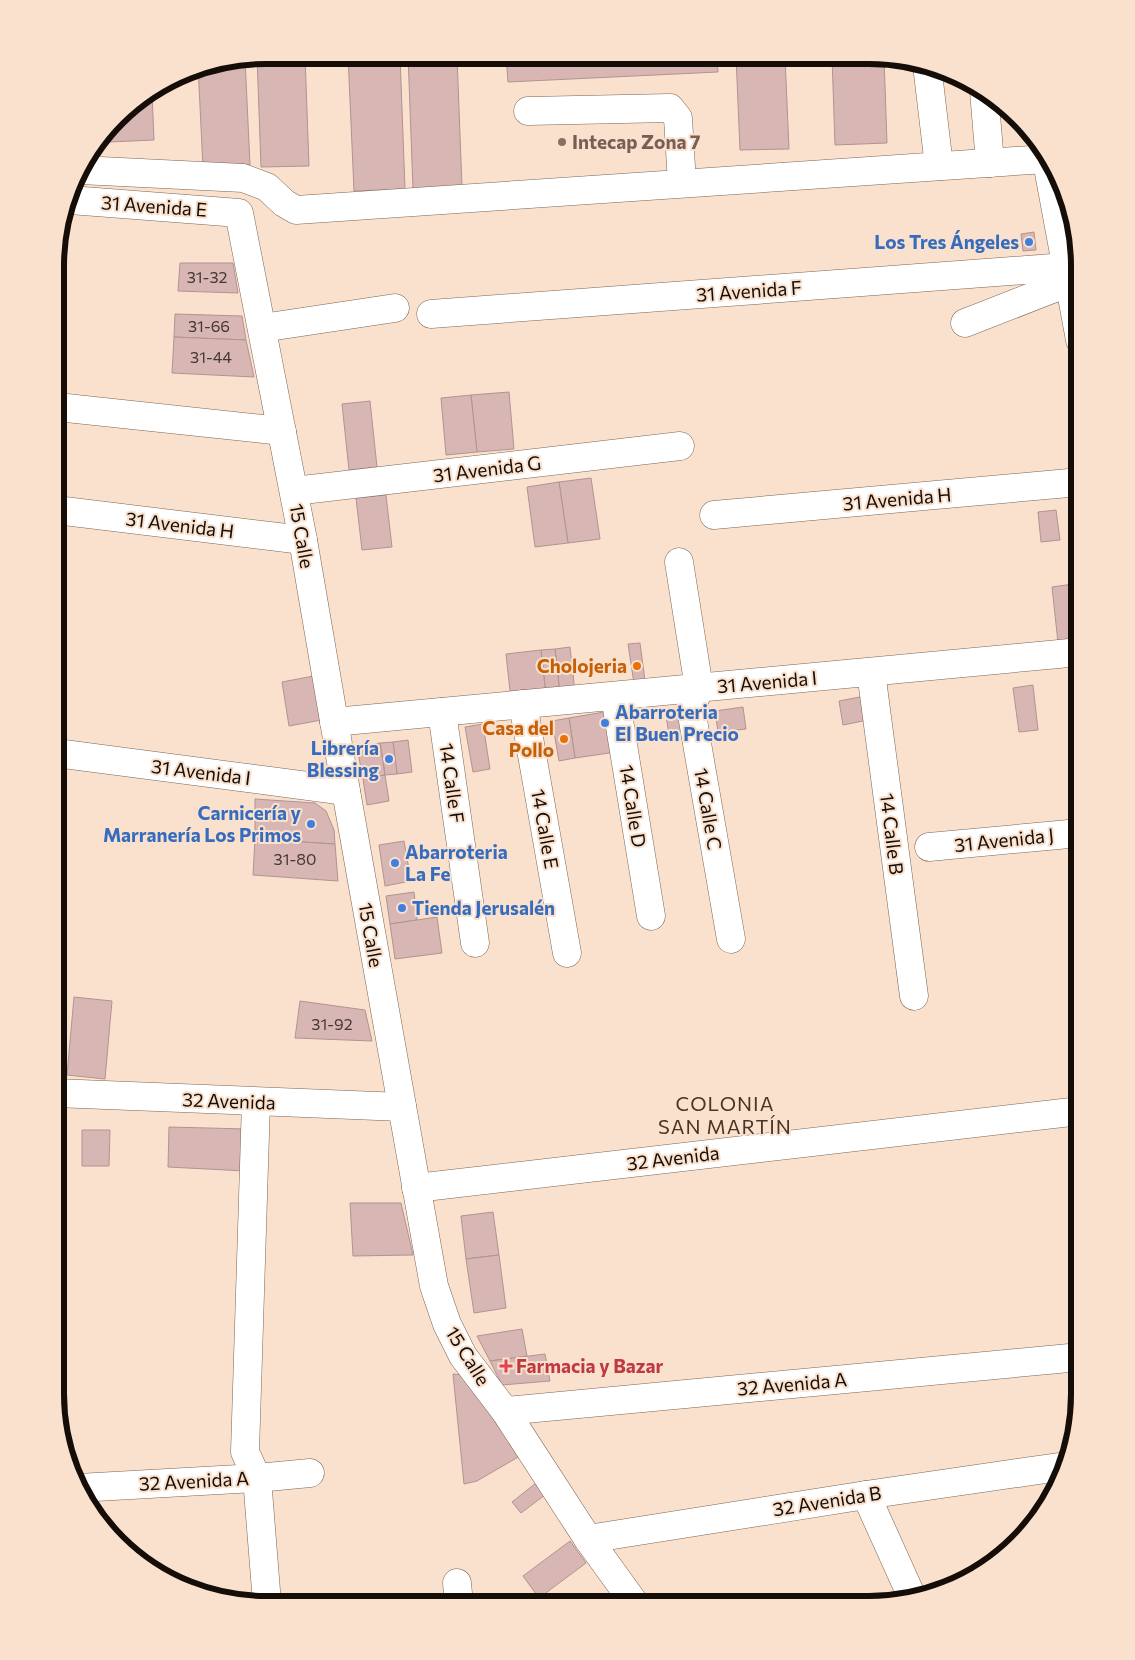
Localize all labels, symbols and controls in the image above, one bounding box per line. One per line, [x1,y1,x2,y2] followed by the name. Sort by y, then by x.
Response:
[572,130,701,153] place label: Intecap Zona 7
[556,136,568,148] marker: Intecap Zona 7
[100,190,208,221] street label: 31 Avenida E
[874,230,1019,253] place label: Los Tres Ángeles
[1023,236,1035,248] marker: Los Tres Ángeles
[187,267,227,286] house number: 31-32
[695,275,803,306] street label: 31 Avenida F
[188,316,230,335] house number: 31-66
[190,347,232,366] house number: 31-44
[432,450,542,487] street label: 31 Avenida G
[842,482,952,515] street label: 31 Avenida H
[285,502,319,570] street label: 15 Calle
[125,506,236,543] street label: 31 Avenida H
[537,654,627,677] place label: Cholojeria
[631,660,643,672] marker: Cholojeria
[716,666,818,697] street label: 31 Avenida I
[615,700,739,745] place label: Abarroteria El Buen Precio
[482,716,554,761] place label: Casa del Pollo
[599,717,611,729] marker: Abarroteria El Buen Precio
[558,733,570,745] marker: Casa del Pollo
[307,736,380,781] place label: Librería Blessing
[436,742,469,824] street label: 14 Calle F
[383,753,395,765] marker: Librería Blessing
[150,754,252,789] street label: 31 Avenida I
[616,763,651,849] street label: 14 Calle D
[690,766,727,852] street label: 14 Calle C
[527,787,564,871] street label: 14 Calle E
[876,792,909,876] street label: 14 Calle B
[103,801,302,846] place label: Carnicería y Marranería Los Primos
[305,818,317,830] marker: Carnicería y Marranería Los Primos
[953,823,1055,856] street label: 31 Avenida J
[405,840,508,885] place label: Abarroteria La Fe
[274,849,316,868] house number: 31-80
[389,857,401,869] marker: Abarroteria La Fe
[412,896,555,919] place label: Tienda Jerusalén
[354,901,388,969] street label: 15 Calle
[396,902,408,914] marker: Tienda Jerusalén
[311,1014,353,1033] house number: 31-92
[182,1087,276,1114] street label: 32 Avenida
[658,1091,792,1138] district label: COLONIA SAN MARTÍN
[625,1140,721,1175] street label: 32 Avenida
[441,1322,495,1390] street label: 15 Calle
[516,1354,664,1377] place label: Farmacia y Bazar
[500,1360,512,1372] marker: Farmacia y Bazar
[736,1367,848,1400] street label: 32 Avenida A
[138,1466,250,1495] street label: 32 Avenida A
[771,1481,883,1520] street label: 32 Avenida B

